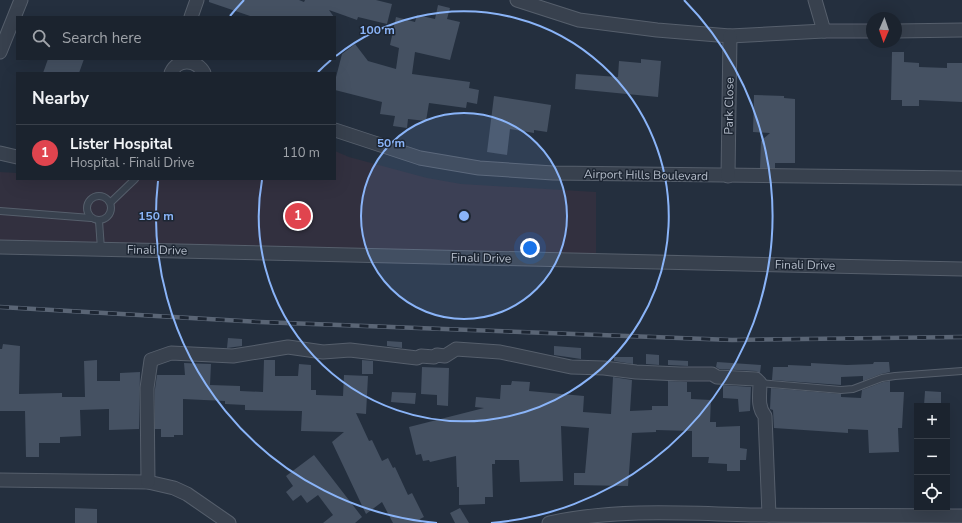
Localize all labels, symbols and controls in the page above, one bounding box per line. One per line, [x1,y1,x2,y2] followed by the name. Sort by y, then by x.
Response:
[866,12,902,48] north arrow
[16,16,336,60] search box
[359,22,395,38] text: 100 m
[30,27,52,49] icon: search
[62,28,142,48] text: Search here
[720,77,738,135] street label: Park Close
[32,87,89,110] text: Nearby
[70,134,172,154] text: Lister Hospital
[377,135,405,151] text: 50 m
[41,144,49,162] text: 1
[282,144,320,162] text: 110 m
[70,154,194,172] text: Hospital · Finali Drive
[584,166,708,184] street label: Airport Hills Boulevard
[285,201,311,231] pin: 1
[138,208,174,224] text: 150 m
[457,209,471,223] centre of rings
[520,238,540,258] your location
[127,241,187,259] street label: Finali Drive
[451,249,511,267] street label: Finali Drive
[775,256,835,274] street label: Finali Drive
[914,403,950,511] map controls
[914,403,950,439] button: +
[914,439,950,475] button: −
[914,475,950,511] button: locate

